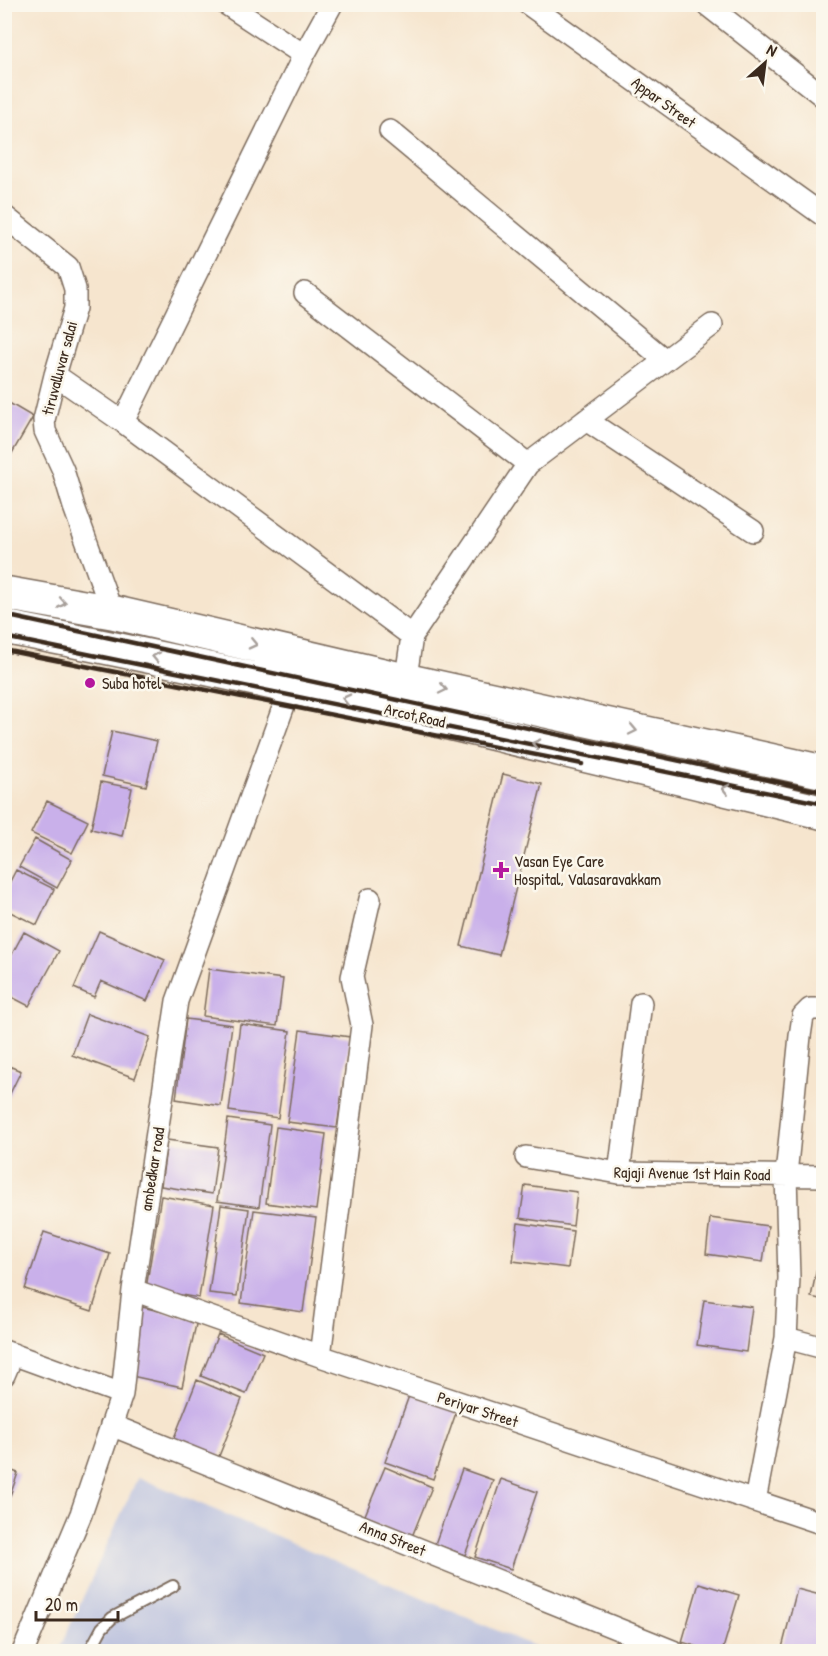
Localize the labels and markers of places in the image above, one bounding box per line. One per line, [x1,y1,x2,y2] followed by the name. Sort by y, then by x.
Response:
[102,672,162,694] place label: Suba hotel
[83,676,97,690] marker: Suba hotel
[514,850,661,890] place label: Vasan Eye Care Hospital, Valasaravakkam
[492,861,510,879] marker: Vasan Eye Care Hospital, Valasaravakkam

